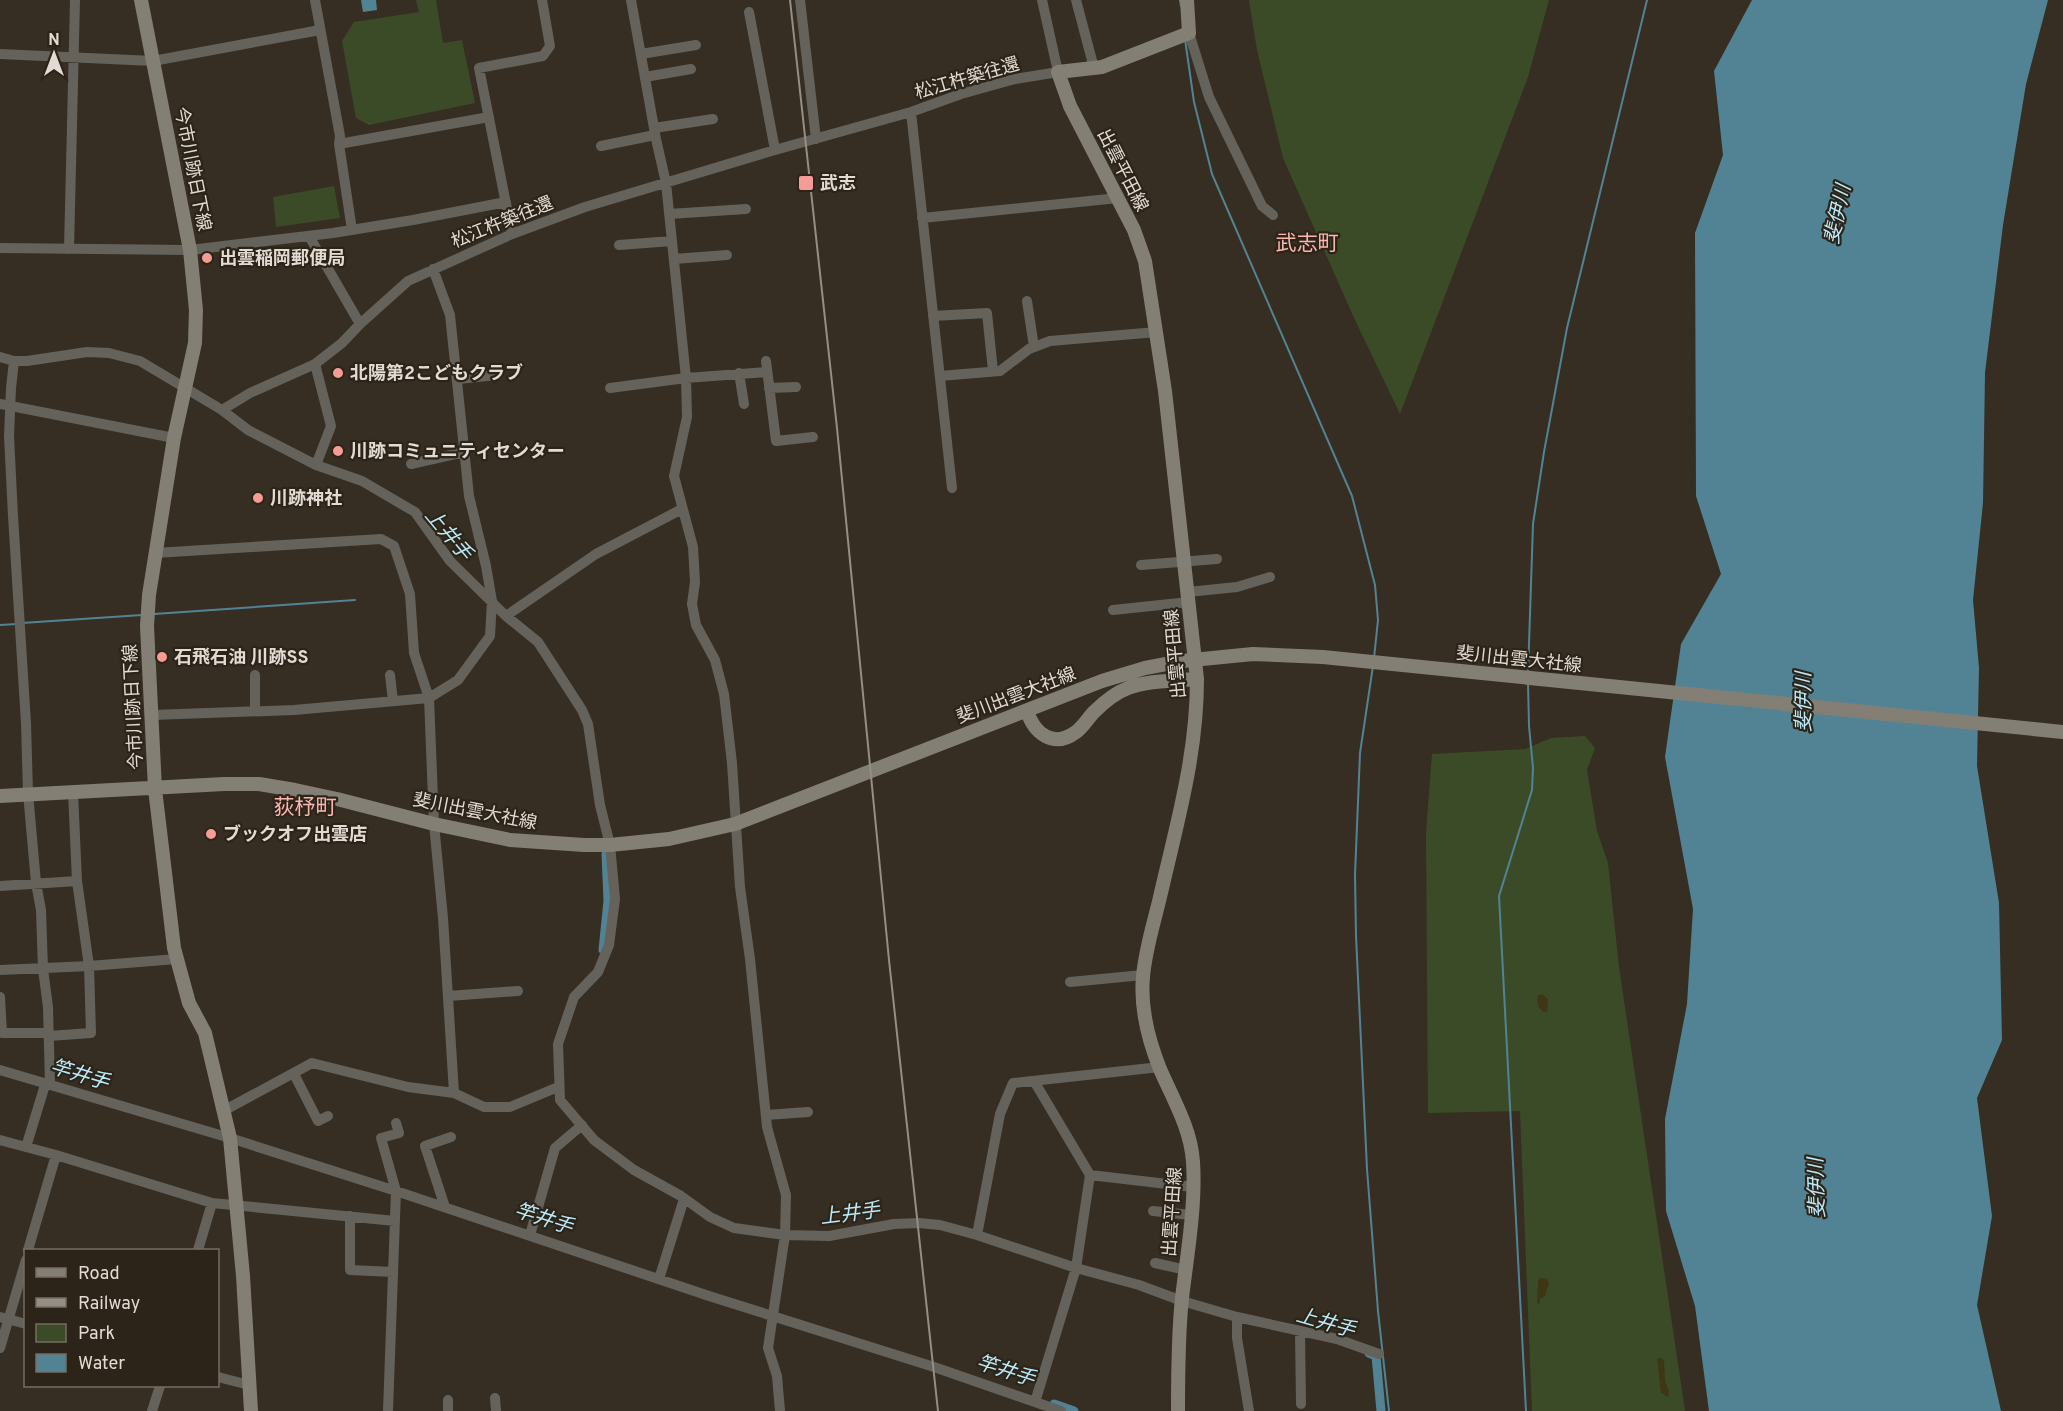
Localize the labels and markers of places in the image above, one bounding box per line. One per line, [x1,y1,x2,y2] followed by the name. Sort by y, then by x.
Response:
[820,173,856,196] place label: 武志
[797,174,815,192] marker: 武志
[219,248,345,271] place label: 出雲稲岡郵便局
[200,251,214,265] marker: 出雲稲岡郵便局
[350,363,523,386] place label: 北陽第2こどもクラブ
[331,366,345,380] marker: 北陽第2こどもクラブ
[350,441,565,464] place label: 川跡コミュニティセンター
[331,444,345,458] marker: 川跡コミュニティセンター
[270,488,342,511] place label: 川跡神社
[251,491,265,505] marker: 川跡神社
[174,647,309,670] place label: 石飛石油 川跡SS
[155,650,169,664] marker: 石飛石油 川跡SS
[223,824,367,847] place label: ブックオフ出雲店
[204,827,218,841] marker: ブックオフ出雲店

